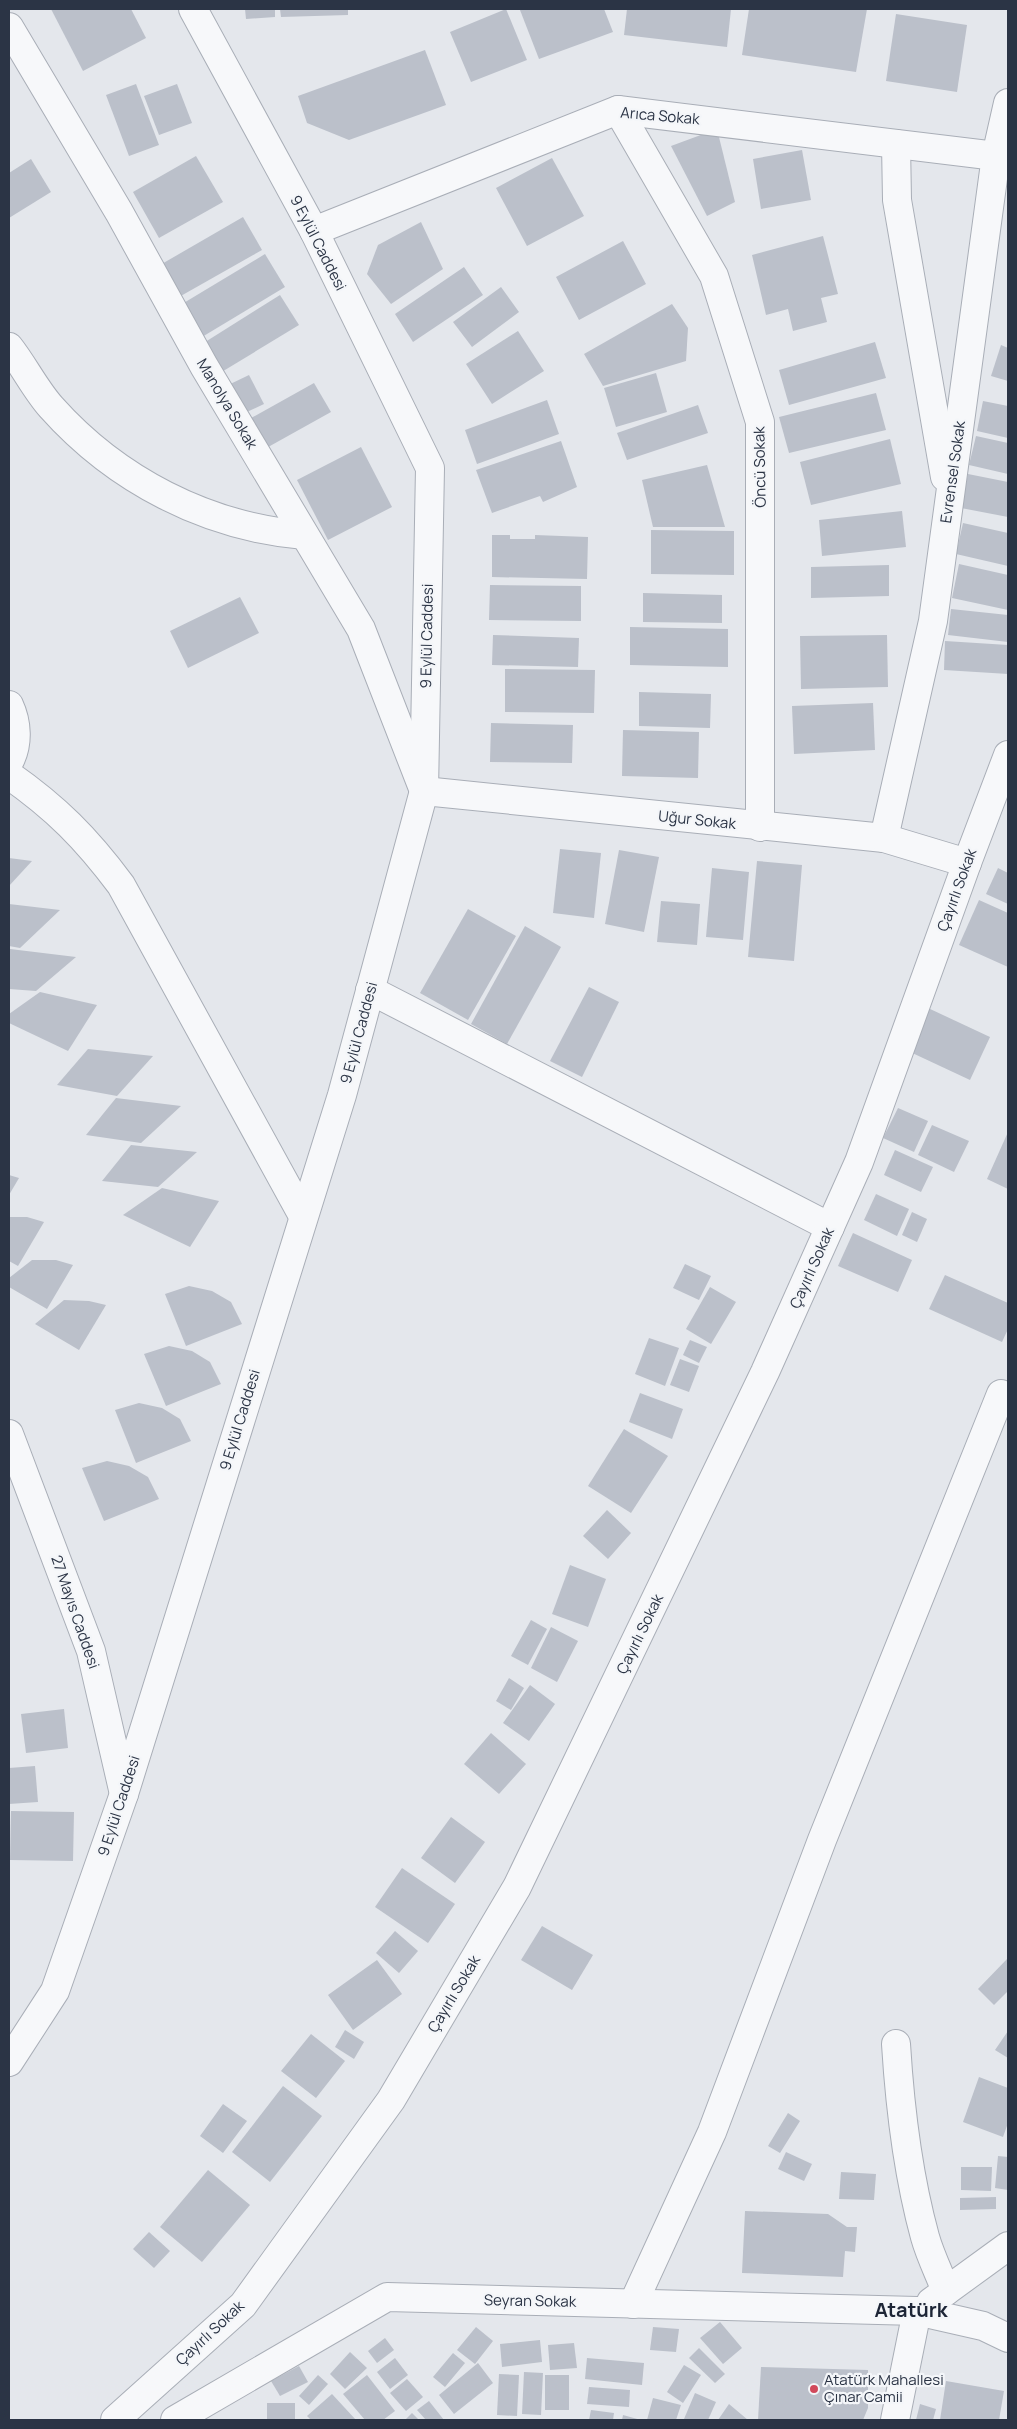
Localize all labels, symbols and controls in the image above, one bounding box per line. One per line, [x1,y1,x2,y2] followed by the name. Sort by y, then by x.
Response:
[620,102,701,129] street label: Arıca Sokak
[285,191,352,294] street label: 9 Eylül Caddesi
[192,354,263,454] street label: Manolya Sokak
[935,419,970,525] street label: Evrensel Sokak
[748,426,771,508] street label: Öncü Sokak
[415,583,438,689] street label: 9 Eylül Caddesi
[657,805,738,834] street label: Uğur Sokak
[932,845,981,934] street label: Çayırlı Sokak
[335,980,382,1086] street label: 9 Eylül Caddesi
[784,1223,839,1312] street label: Çayırlı Sokak
[214,1367,265,1473] street label: 9 Eylül Caddesi
[46,1552,105,1671] street label: 27 Mayıs Caddesi
[611,1590,668,1677] street label: Çayırlı Sokak
[92,1753,145,1859] street label: 9 Eylül Caddesi
[422,1951,485,2036] street label: Çayırlı Sokak
[484,2289,577,2312] street label: Seyran Sokak
[171,2295,249,2370] street label: Çayırlı Sokak
[874,2296,949,2323] district label: Atatürk
[824,2369,944,2407] place label: Atatürk Mahallesi Çınar Camii
[808,2383,820,2395] marker: Atatürk Mahallesi Çınar Camii

